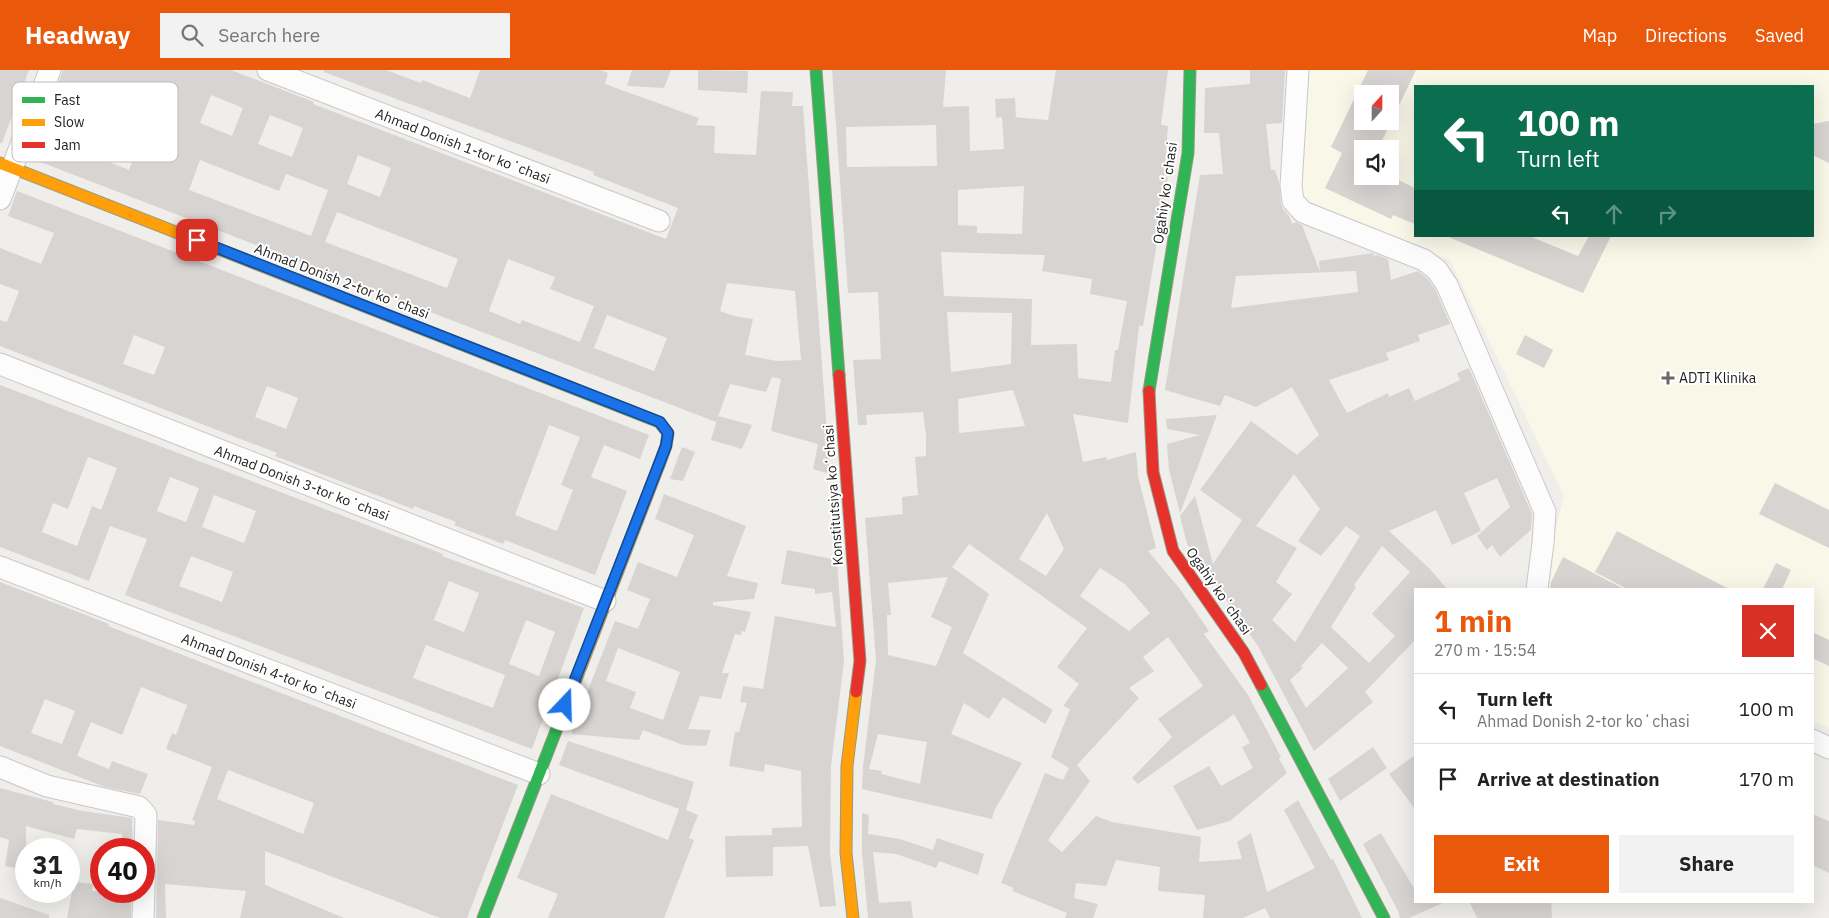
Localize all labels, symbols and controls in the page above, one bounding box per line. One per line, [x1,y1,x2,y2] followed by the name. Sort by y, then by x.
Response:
[160,13,510,58] search box
[25,19,130,51] text: Headway
[178,21,206,49] icon: search
[218,23,320,47] text: Search here
[1582,24,1617,47] text: Map
[1645,24,1727,47] text: Directions
[1755,24,1804,47] text: Saved
[12,82,178,162] legend
[1354,85,1399,130] north arrow
[1354,85,1399,185] map controls
[54,91,80,109] text: Fast
[1517,100,1620,146] text: 100 m
[373,104,553,188] street label: Ahmad Donish 1-tor koʻchasi
[1434,105,1499,170] icon: left
[54,113,85,131] text: Slow
[54,136,81,154] text: Jam
[1354,140,1399,185] button: sound
[1149,141,1181,245] street label: Ogahiy koʻchasi
[1517,144,1600,173] text: Turn left
[1547,200,1575,228] icon: left
[1600,200,1628,228] icon: ahead
[1653,200,1681,228] icon: right
[176,219,218,261] pin
[183,226,211,254] icon: arrive
[252,239,432,323] street label: Ahmad Donish 2-tor koʻchasi
[1679,369,1757,387] place label: ADTI Klinika
[1661,371,1675,385] marker: ADTI Klinika
[819,424,847,566] street label: Konstitutsiya koʻchasi
[212,441,392,525] street label: Ahmad Donish 3-tor koʻchasi
[1182,544,1256,638] street label: Ogahiy koʻchasi
[1434,601,1512,640] text: 1 min
[1742,605,1794,657] button: close
[179,629,359,713] street label: Ahmad Donish 4-tor koʻchasi
[1434,640,1536,660] text: 270 m · 15:54
[538,678,590,730] position arrow
[1477,687,1553,711] text: Turn left
[1434,695,1462,723] icon: left
[1739,697,1794,721] text: 100 m
[1477,711,1690,731] text: Ahmad Donish 2-tor koʻchasi
[1434,765,1462,793] icon: arrive
[1477,767,1660,791] text: Arrive at destination
[1739,767,1794,791] text: 170 m
[1434,835,1609,893] button: Exit
[1619,835,1794,893] button: Share
[90,838,155,903] speed limit sign: 40
[32,848,63,881] text: 31
[33,875,62,890] text: km/h

